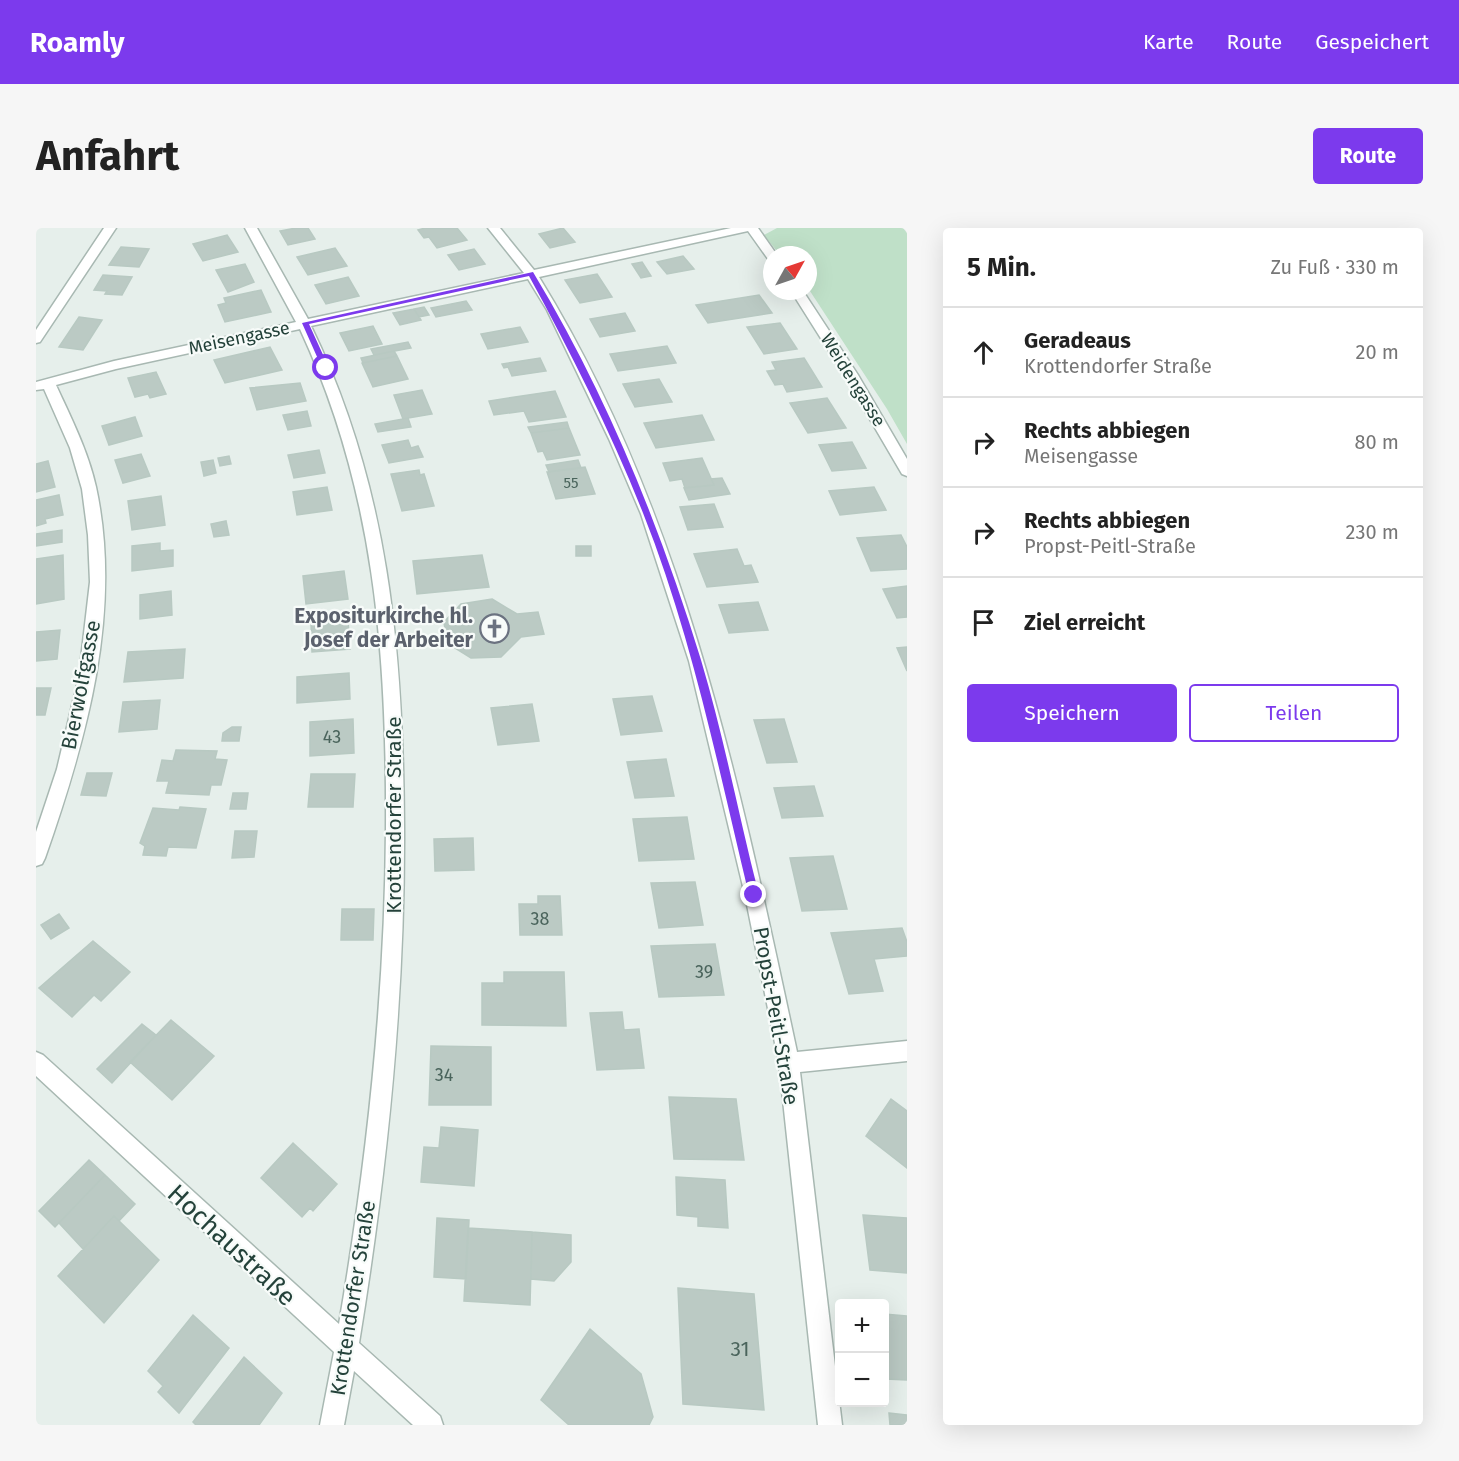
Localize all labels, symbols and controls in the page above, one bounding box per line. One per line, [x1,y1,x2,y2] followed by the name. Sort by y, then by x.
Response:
[30,26,124,59] text: Roamly
[1143,29,1194,55] text: Karte
[1227,29,1282,55] text: Route
[1315,29,1429,55] text: Gespeichert
[1313,128,1423,184] button: Route
[36,131,179,181] text: Anfahrt
[763,246,817,300] north arrow
[967,252,1036,283] text: 5 Min.
[1270,255,1399,279] text: Zu Fuß · 330 m
[186,317,292,359] street label: Meisengasse
[1024,327,1131,354] text: Geradeaus
[816,329,890,431] street label: Weidengasse
[967,336,1000,369] icon: ahead
[1356,340,1399,364] text: 20 m
[312,354,338,380] route start
[1024,354,1212,378] text: Krottendorfer Straße
[1024,417,1190,444] text: Rechts abbiegen
[967,426,1000,459] icon: right
[1354,430,1399,454] text: 80 m
[1024,444,1138,468] text: Meisengasse
[564,474,578,492] house number: 55
[1024,507,1190,534] text: Rechts abbiegen
[967,516,1000,549] icon: right
[1346,520,1399,544] text: 230 m
[1024,534,1196,558] text: Propst-Peitl-Straße
[294,603,474,653] place label: Expositurkirche hl. Josef der Arbeiter
[967,606,1000,639] icon: arrive
[1024,609,1145,636] text: Ziel erreicht
[478,612,510,644] church icon: Expositurkirche hl. Josef der Arbeiter
[56,618,106,752] street label: Bierwolfgasse
[967,684,1177,742] button: Speichern
[1189,684,1399,742] button: Teilen
[381,716,407,914] street label: Krottendorfer Straße
[323,726,341,748] house number: 43
[740,881,766,907] route end
[531,908,550,930] house number: 38
[748,925,804,1107] street label: Propst-Peitl-Straße
[695,961,713,983] house number: 39
[435,1064,454,1086] house number: 34
[161,1178,302,1313] street label: Hochaustraße
[325,1199,381,1397] street label: Krottendorfer Straße
[835,1299,889,1407] map controls
[835,1299,889,1353] button: +
[730,1336,750,1362] house number: 31
[835,1353,889,1407] button: −

